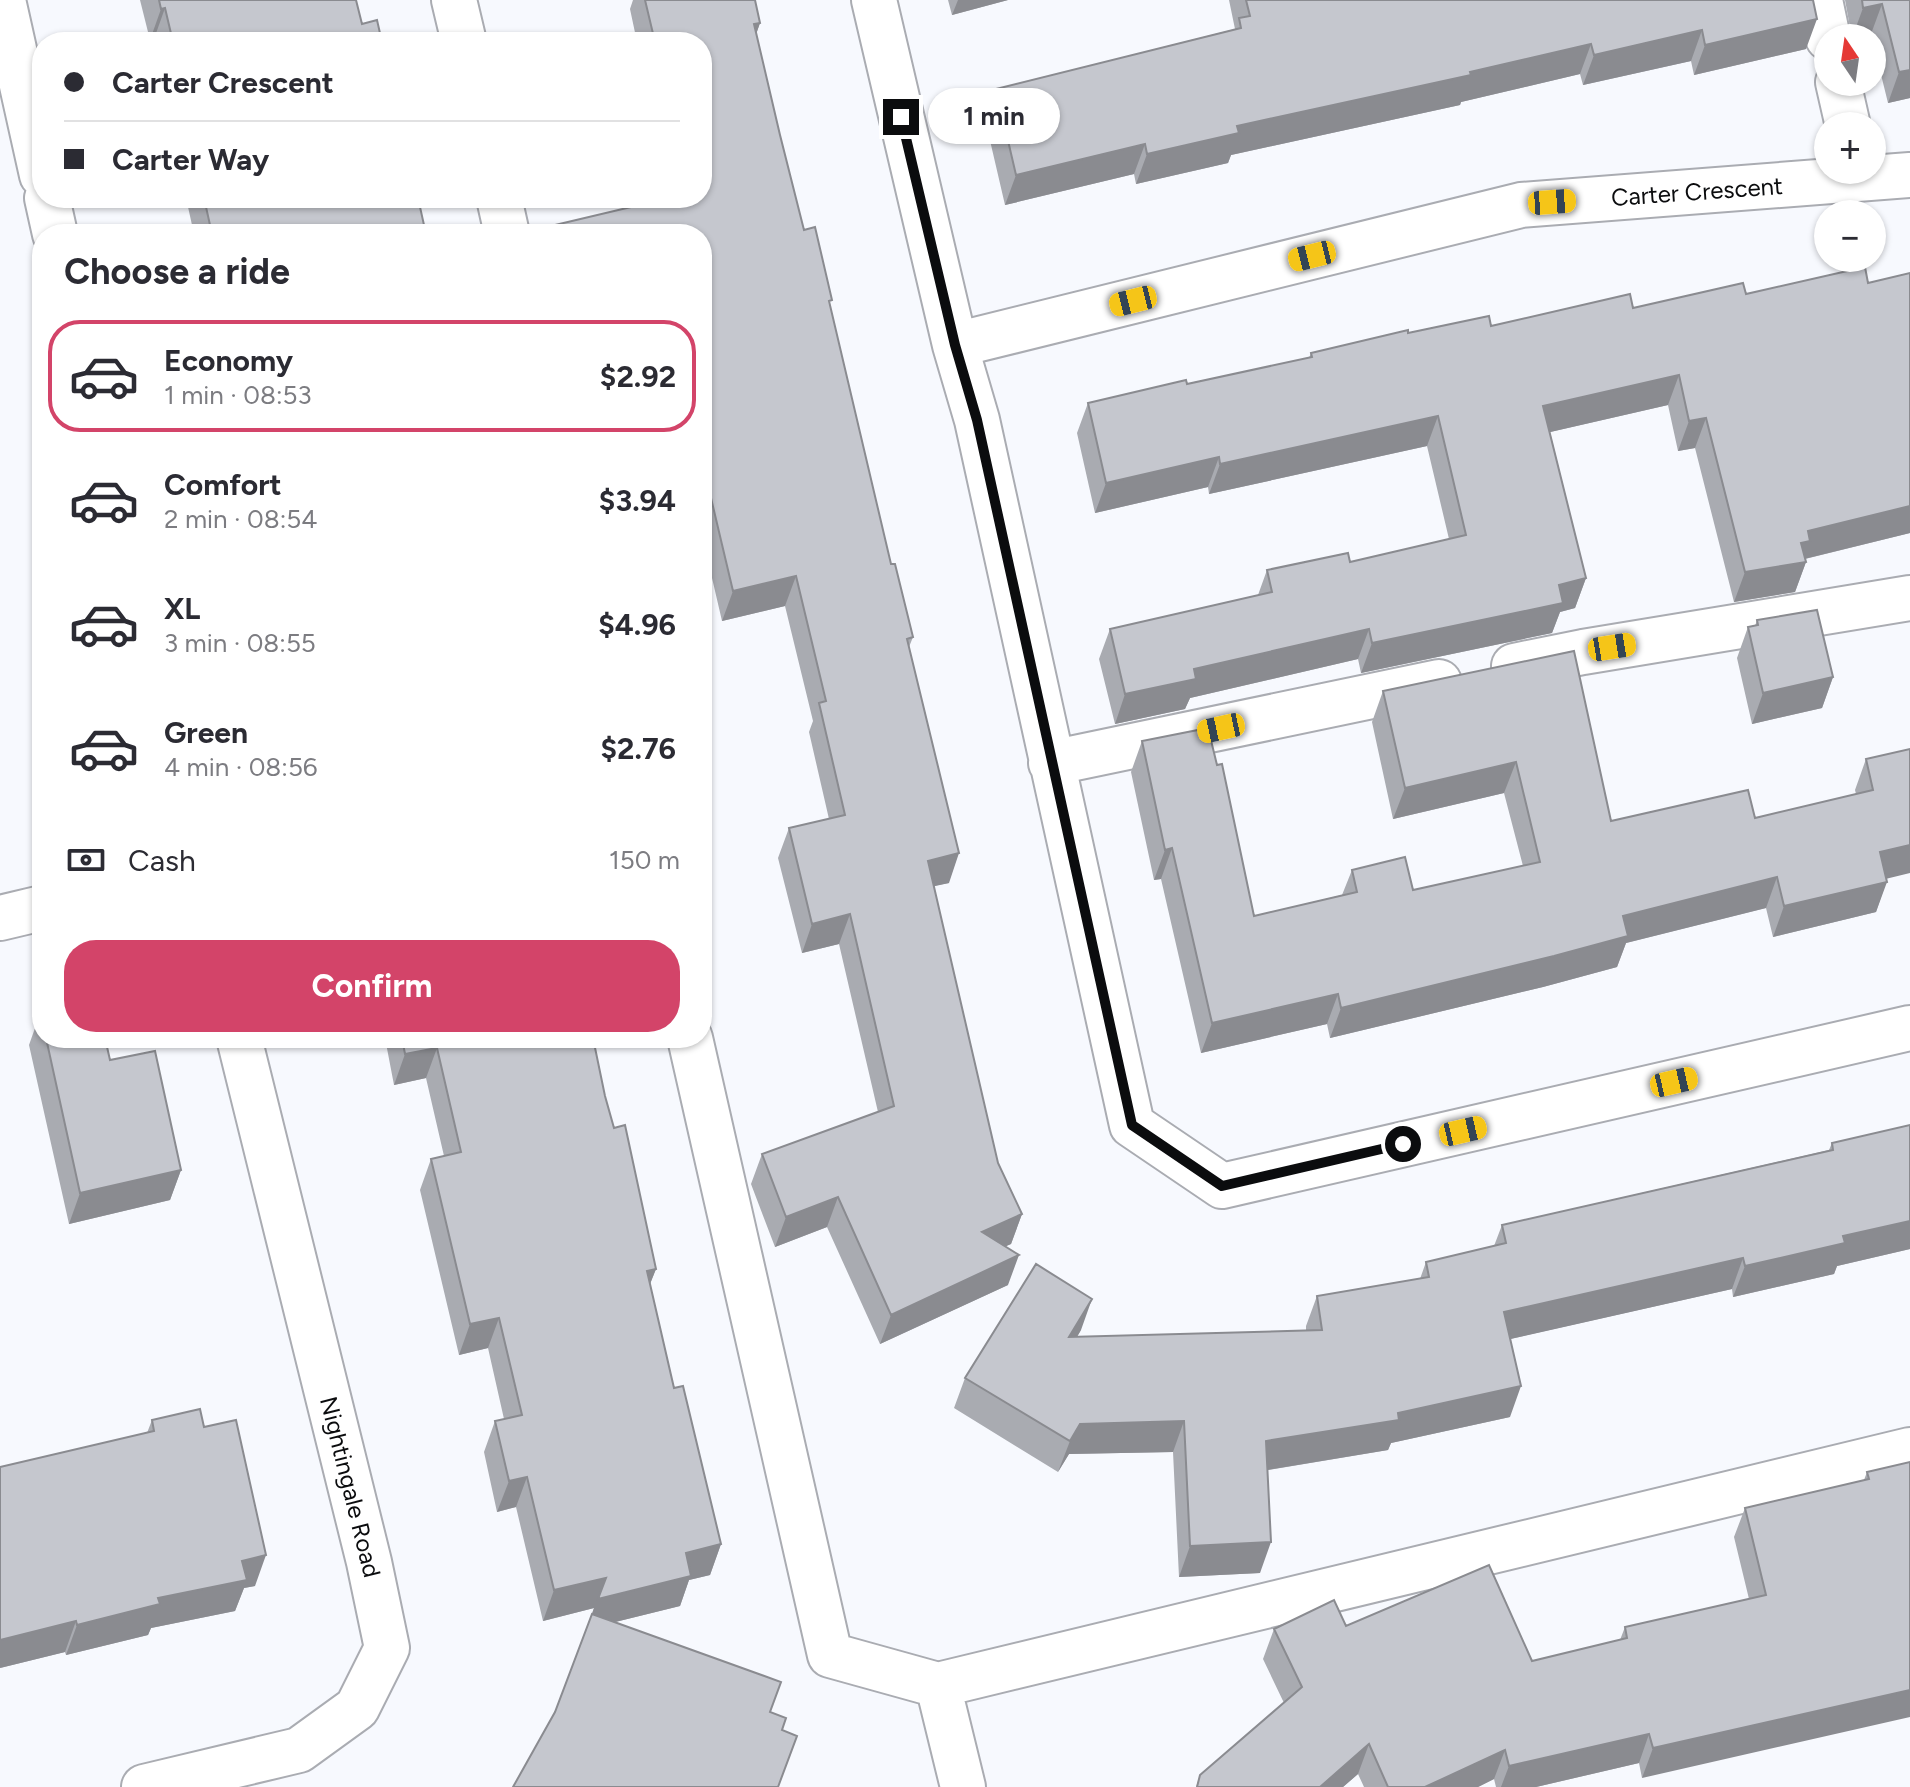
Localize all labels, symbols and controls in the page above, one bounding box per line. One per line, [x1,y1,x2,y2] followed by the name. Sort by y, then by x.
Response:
[1814,24,1886,96] north arrow
[1814,24,1886,272] map controls
[112,64,334,101] text: Carter Crescent
[929,89,1061,145] callout: 1 min
[883,99,919,135] route end
[963,100,1025,132] text: 1 min
[1814,112,1886,184] button: +
[112,141,269,178] text: Carter Way
[1610,171,1784,212] street label: Carter Crescent
[1527,188,1577,216] car
[1814,200,1886,272] button: −
[1286,239,1338,273] car
[64,250,290,293] text: Choose a ride
[1107,284,1159,318] car
[68,340,140,412] icon: car
[164,342,293,379] text: Economy
[600,358,676,395] text: $2.92
[164,379,312,411] text: 1 min · 08:53
[68,464,140,536] icon: car
[164,466,282,503] text: Comfort
[599,482,676,519] text: $3.94
[164,503,317,535] text: 2 min · 08:54
[68,588,140,660] icon: car
[164,590,200,627] text: XL
[598,606,676,643] text: $4.96
[164,627,316,659] text: 3 min · 08:55
[1586,631,1638,663] car
[1195,711,1247,745] car
[68,712,140,784] icon: car
[164,714,248,751] text: Green
[600,730,676,767] text: $2.76
[164,751,318,783] text: 4 min · 08:56
[64,838,108,882] icon: cash
[128,842,196,879] text: Cash
[609,844,680,876] text: 150 m
[64,940,680,1032] button: Confirm
[1648,1065,1700,1099] car
[1437,1114,1489,1148] car
[1385,1126,1421,1162] route start
[314,1393,387,1580] street label: Nightingale Road

